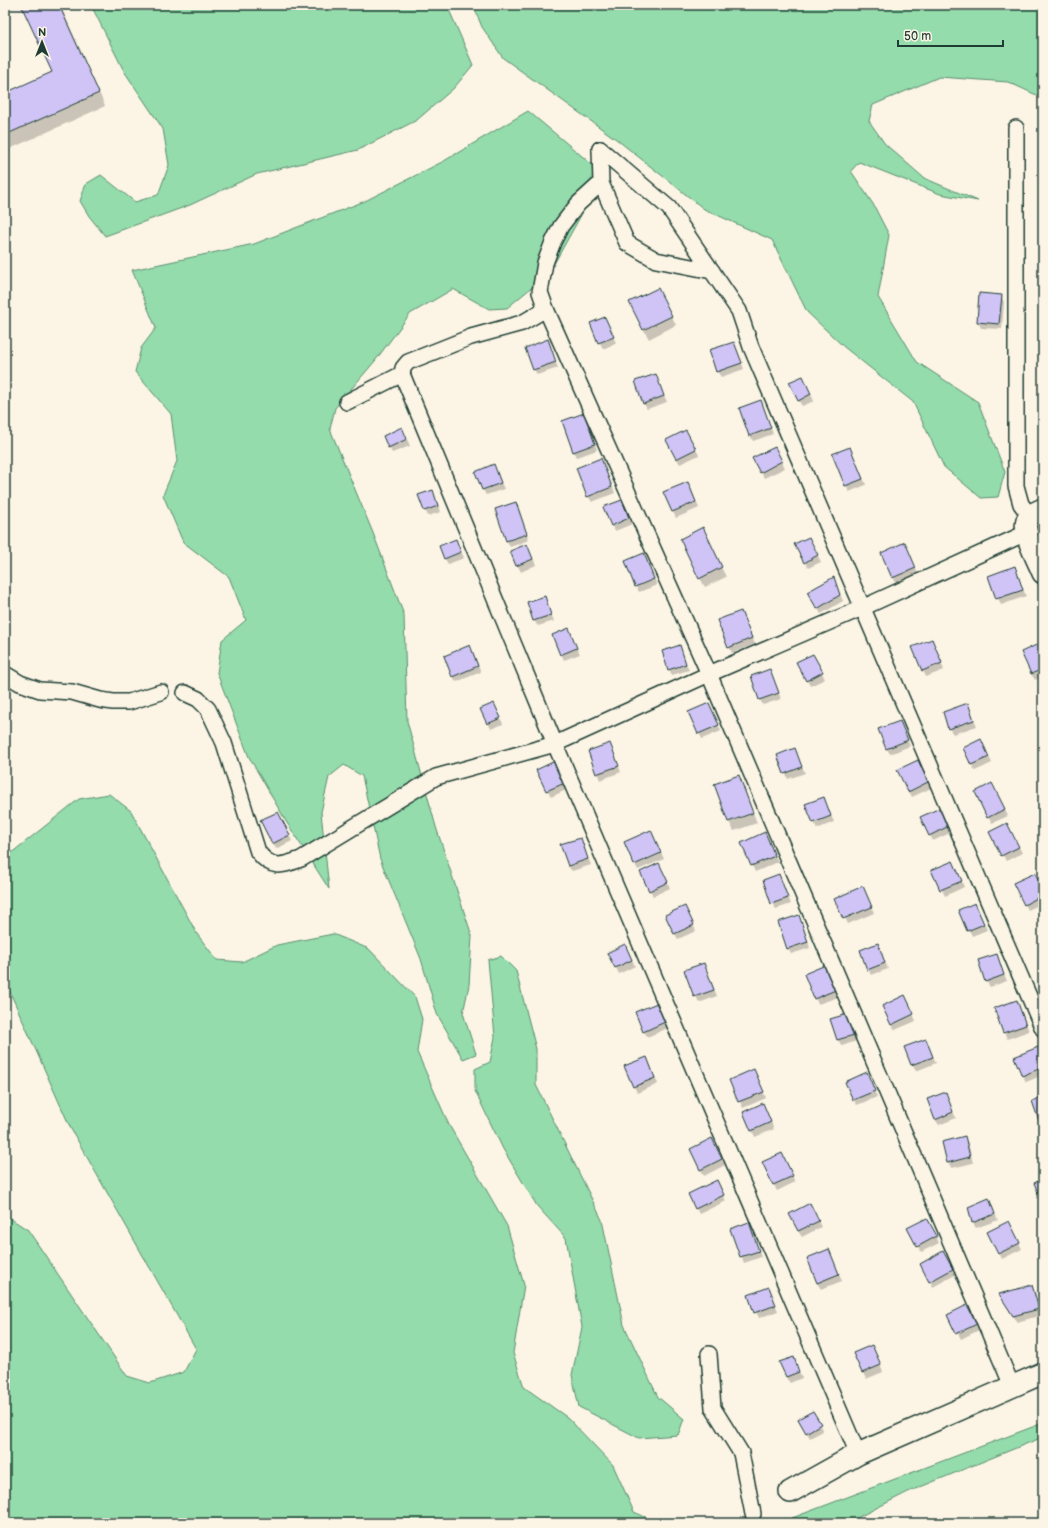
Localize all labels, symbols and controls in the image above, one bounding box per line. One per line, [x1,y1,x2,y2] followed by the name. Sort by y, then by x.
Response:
[22,22,62,62] north arrow
[898,22,1003,48] scale bar
[38,26,46,39] text: N
[904,29,931,44] text: 50 m

